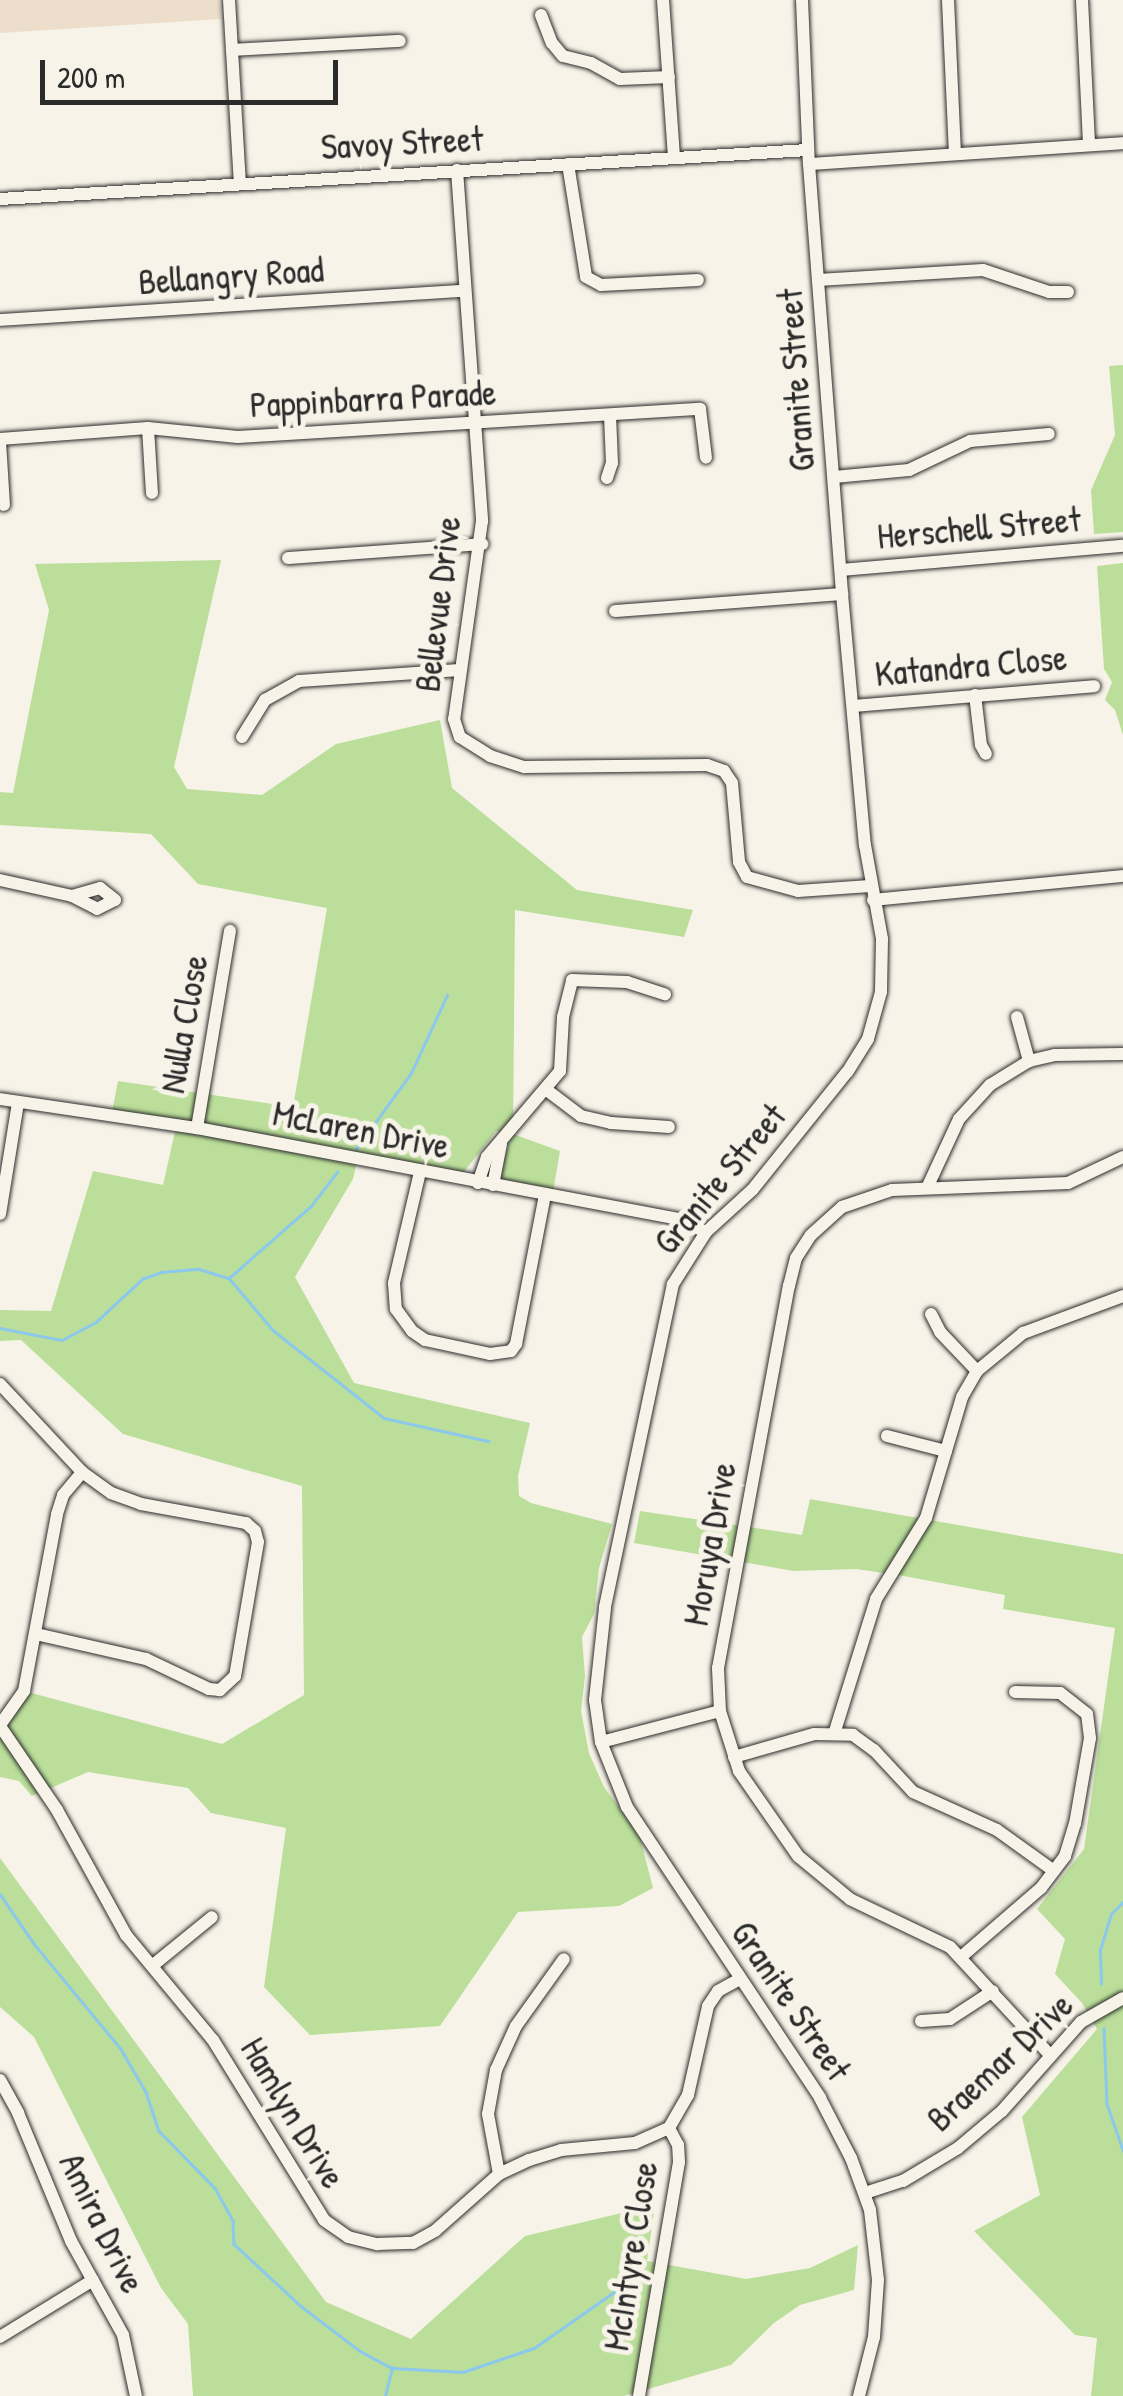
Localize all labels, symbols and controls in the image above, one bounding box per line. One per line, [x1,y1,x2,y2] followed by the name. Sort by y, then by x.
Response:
[45,40,342,102] scale bar
[57,57,125,97] text: 200 m
[320,118,484,168] street label: Savoy Street
[137,249,325,303] street label: Bellangry Road
[769,287,823,473] street label: Granite Street
[249,372,497,426] street label: Pappinbarra Parade
[876,498,1082,558] street label: Herschell Street
[406,514,470,694] street label: Bellevue Drive
[873,637,1069,695] street label: Katandra Close
[151,952,217,1096] street label: Nulla Close
[269,1092,453,1168] street label: McLaren Drive
[645,1095,795,1263] street label: Granite Street
[675,1459,745,1629] street label: Moruya Drive
[722,1913,860,2089] street label: Granite Street
[918,1984,1082,2140] street label: Braemar Drive
[232,2030,354,2196] street label: Hamlyn Drive
[50,2146,154,2300] street label: Amira Drive
[595,2159,667,2353] street label: McIntyre Close

